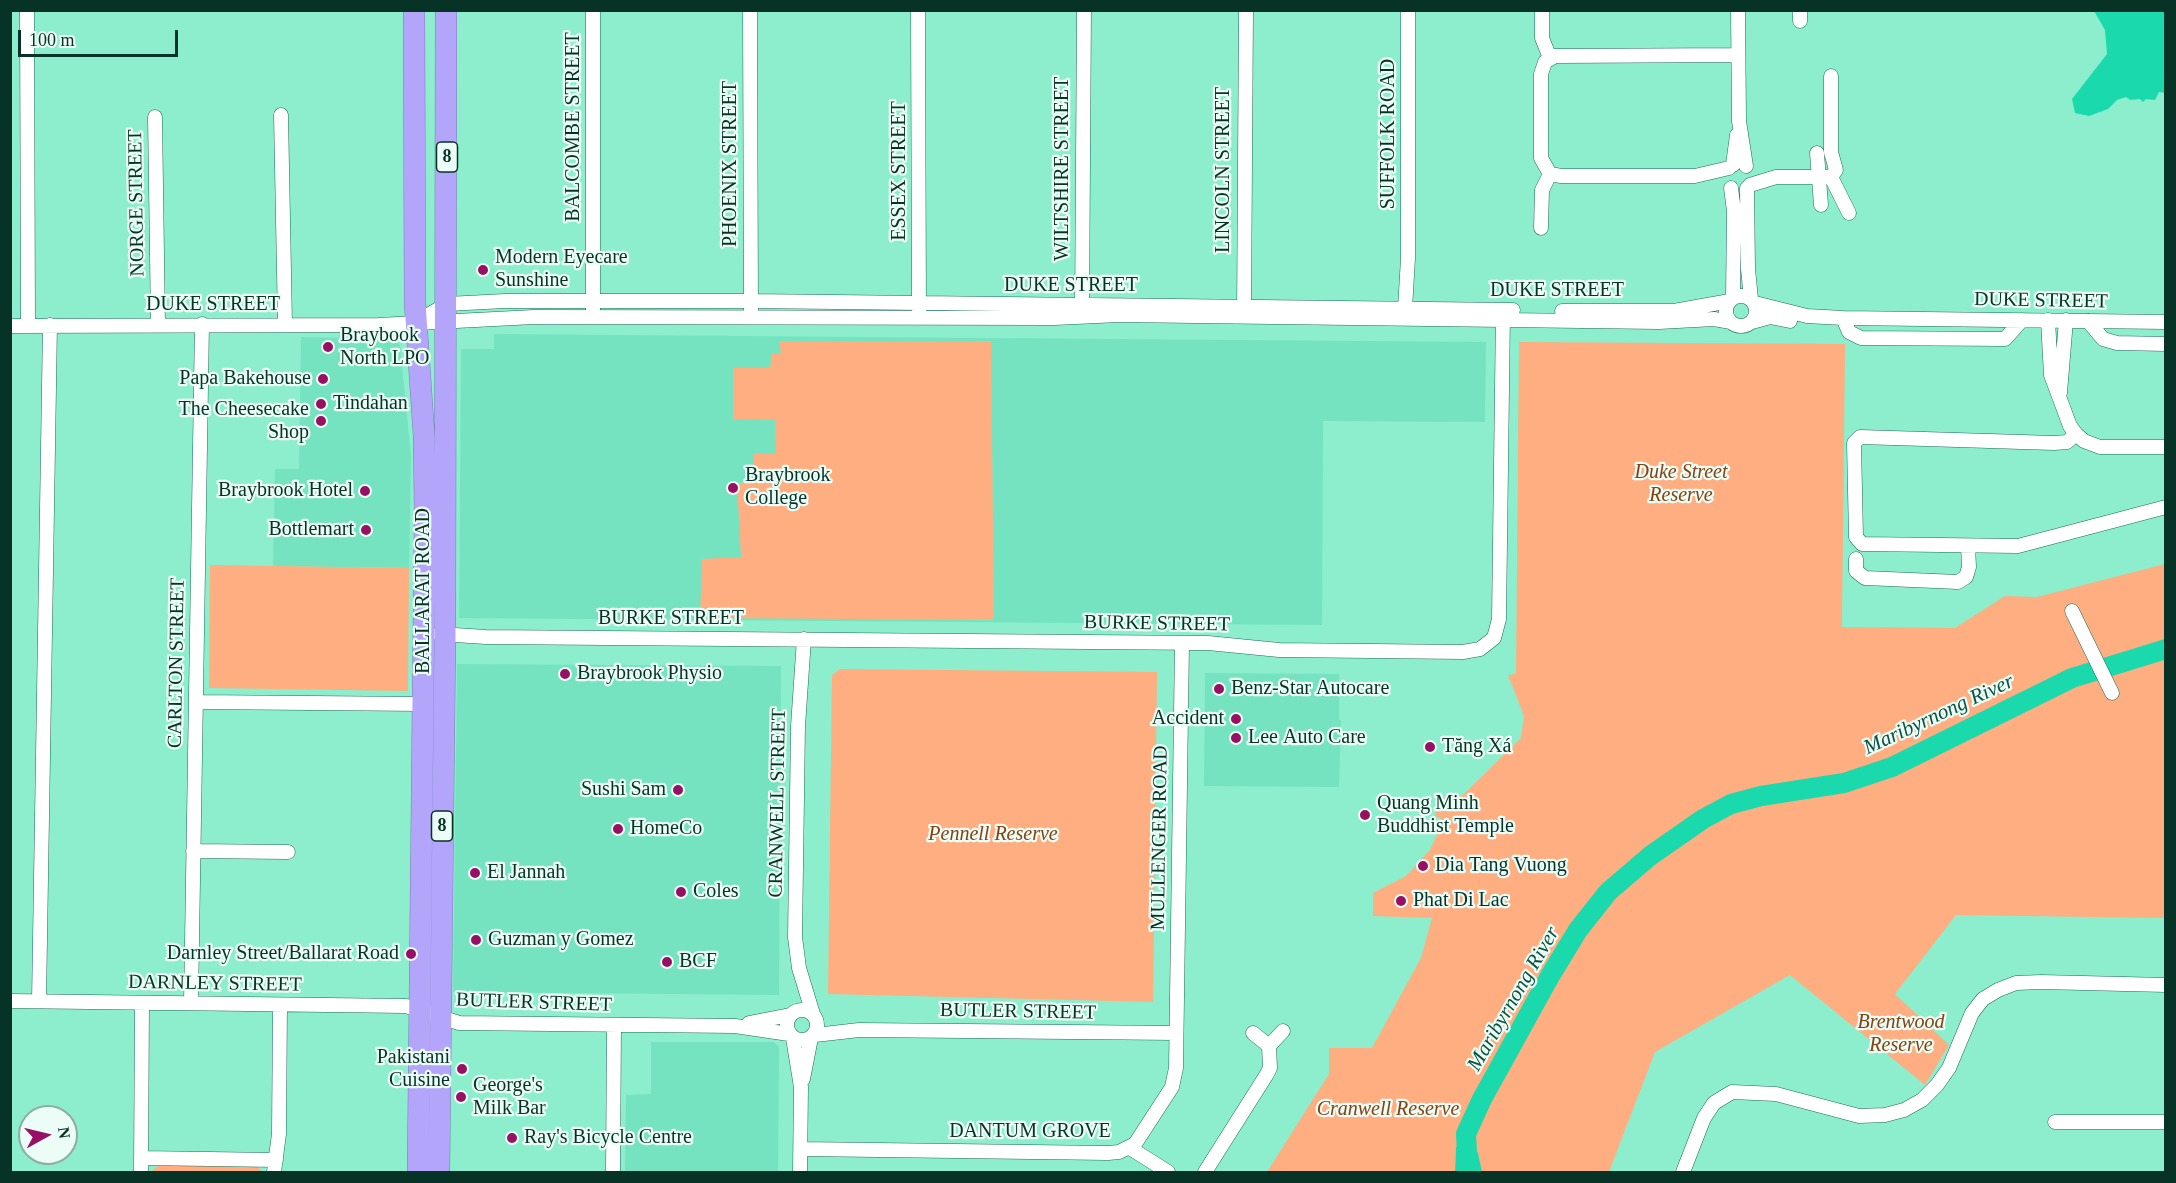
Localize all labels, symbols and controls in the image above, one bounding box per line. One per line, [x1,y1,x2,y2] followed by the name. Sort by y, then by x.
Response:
[21,18,182,56] scale bar
[29,30,75,50] text: 100 m
[562,32,586,222] street label: BALCOMBE STREET
[1377,59,1401,209] street label: SUFFOLK ROAD
[1051,77,1075,261] street label: WILTSHIRE STREET
[719,81,743,247] street label: PHOENIX STREET
[1212,87,1236,253] street label: LINCOLN STREET
[888,101,912,241] street label: ESSEX STREET
[124,129,150,277] street label: NORGE STREET
[436,142,458,172] road number: 8
[495,246,628,293] place label: Modern Eyecare Sunshine
[476,263,490,277] marker: Modern Eyecare Sunshine
[1004,274,1138,298] street label: DUKE STREET
[1490,279,1624,303] street label: DUKE STREET
[1974,288,2108,314] street label: DUKE STREET
[146,293,280,317] street label: DUKE STREET
[340,324,429,371] place label: Braybook North LPO
[321,340,335,354] marker: Braybook North LPO
[179,367,311,391] place label: Papa Bakehouse
[316,372,330,386] marker: Papa Bakehouse
[333,392,408,416] place label: Tindahan
[314,397,328,411] marker: Tindahan
[179,398,309,445] place label: The Cheesecake Shop
[314,414,328,428] marker: The Cheesecake Shop
[1634,461,1728,508] park label: Duke Street Reserve
[745,464,831,511] place label: Braybrook College
[218,479,353,503] place label: Braybrook Hotel
[726,481,740,495] marker: Braybrook College
[358,484,372,498] marker: Braybrook Hotel
[412,508,436,674] street label: BALLARAT ROAD
[268,518,354,542] place label: Bottlemart
[359,523,373,537] marker: Bottlemart
[164,578,190,748] street label: CARLTON STREET
[598,607,744,631] street label: BURKE STREET
[1084,611,1230,637] street label: BURKE STREET
[577,662,722,686] place label: Braybrook Physio
[558,667,572,681] marker: Braybrook Physio
[1860,669,2018,761] water label: Maribyrnong River
[1231,677,1389,701] place label: Benz-Star Autocare
[1212,682,1226,696] marker: Benz-Star Autocare
[1152,707,1224,731] place label: Accident
[764,708,792,898] street label: CRANWELL STREET
[1229,712,1243,726] marker: Accident
[1248,726,1366,750] place label: Lee Auto Care
[1229,731,1243,745] marker: Lee Auto Care
[1442,735,1511,759] place label: Tăng Xá
[1423,740,1437,754] marker: Tăng Xá
[1146,745,1174,931] street label: MULLENGER ROAD
[581,778,666,802] place label: Sushi Sam
[671,783,685,797] marker: Sushi Sam
[1377,792,1514,839] place label: Quang Minh Buddhist Temple
[1358,808,1372,822] marker: Quang Minh Buddhist Temple
[432,811,452,841] road number: 8
[630,817,702,841] place label: HomeCo
[611,822,625,836] marker: HomeCo
[928,823,1058,847] park label: Pennell Reserve
[1435,854,1567,878] place label: Dia Tang Vuong
[1416,859,1430,873] marker: Dia Tang Vuong
[487,861,565,885] place label: El Jannah
[468,866,482,880] marker: El Jannah
[693,880,739,904] place label: Coles
[674,885,688,899] marker: Coles
[1413,889,1509,913] place label: Phat Di Lac
[1394,894,1408,908] marker: Phat Di Lac
[1462,922,1566,1076] water label: Maribyrnong River
[488,928,634,952] place label: Guzman y Gomez
[469,933,483,947] marker: Guzman y Gomez
[167,942,399,966] place label: Darnley Street/Ballarat Road
[404,947,418,961] marker: Darnley Street/Ballarat Road
[679,950,717,974] place label: BCF
[660,955,674,969] marker: BCF
[128,970,302,998] street label: DARNLEY STREET
[456,988,612,1018] street label: BUTLER STREET
[940,999,1096,1025] street label: BUTLER STREET
[1857,1011,1945,1058] park label: Brentwood Reserve
[377,1046,450,1093] place label: Pakistani Cuisine
[455,1062,469,1076] marker: Pakistani Cuisine
[473,1074,546,1121] place label: George's Milk Bar
[454,1090,468,1104] marker: George's Milk Bar
[1317,1098,1459,1122] park label: Cranwell Reserve
[18,1105,78,1165] north arrow
[949,1120,1111,1144] street label: DANTUM GROVE
[55,1126,74,1140] text: N
[524,1126,692,1150] place label: Ray's Bicycle Centre
[505,1131,519,1145] marker: Ray's Bicycle Centre

